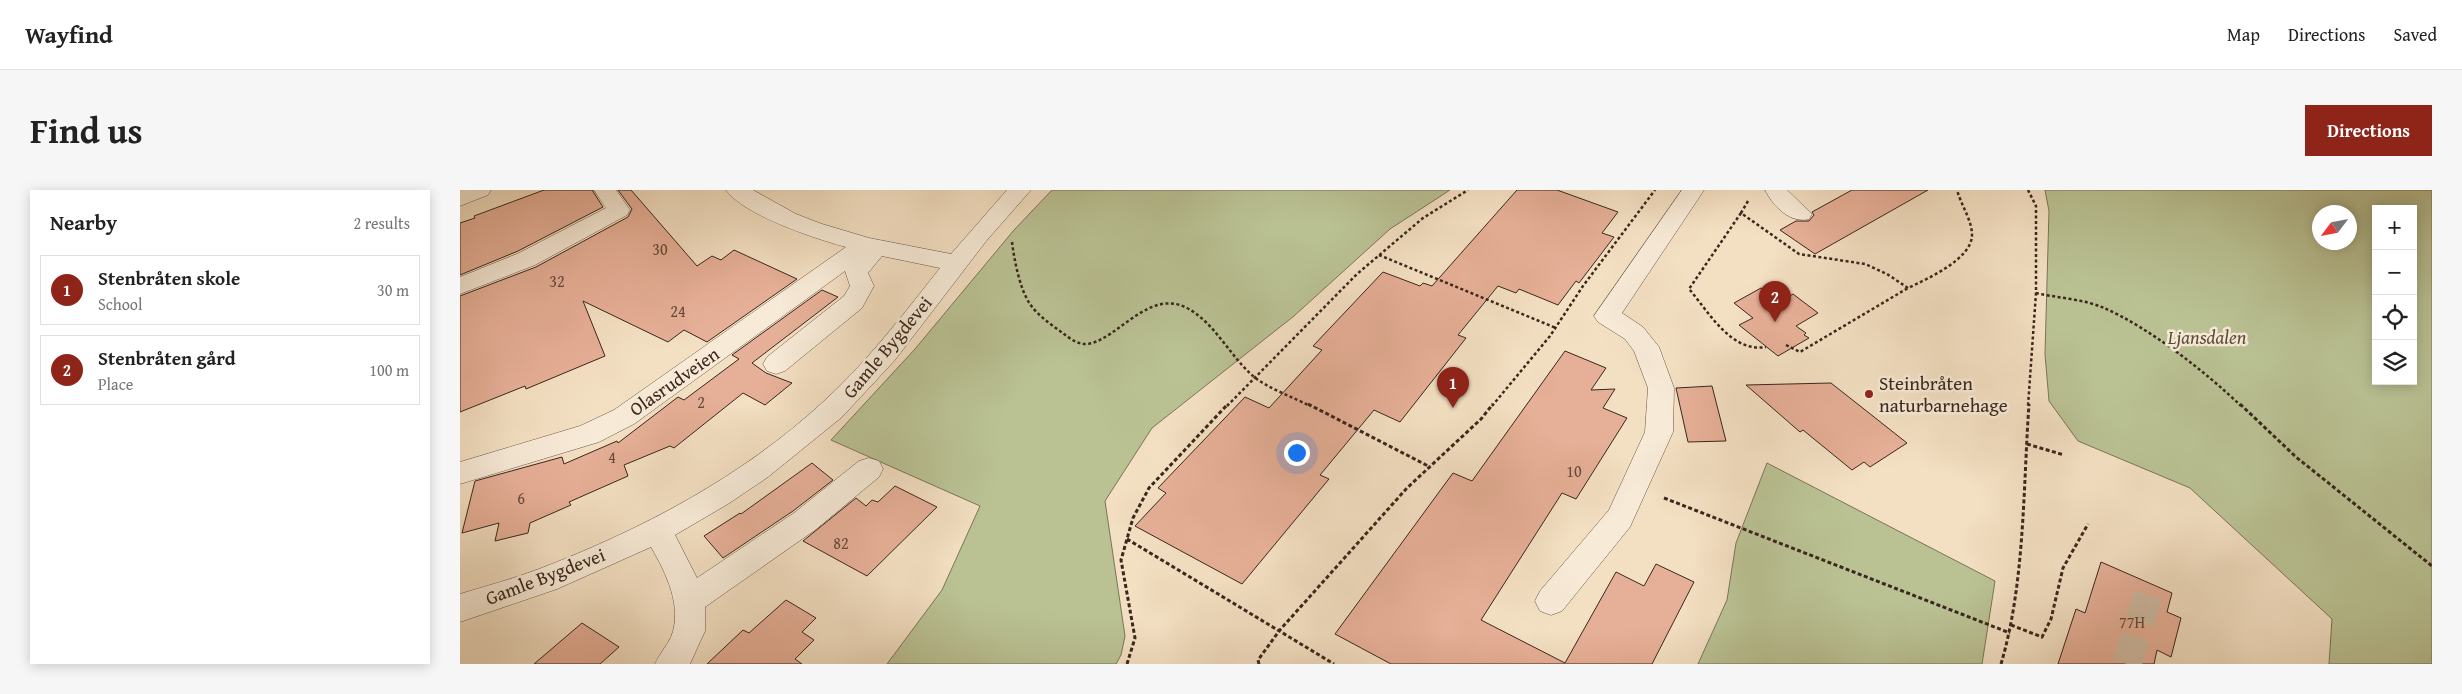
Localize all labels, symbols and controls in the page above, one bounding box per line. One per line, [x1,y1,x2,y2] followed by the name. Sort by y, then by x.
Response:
[25,17,113,52] text: Wayfind
[2227,21,2260,48] text: Map
[2288,21,2365,48] text: Directions
[2393,21,2437,48] text: Saved
[30,105,143,156] text: Find us
[2305,105,2432,156] button: Directions
[2312,205,2357,250] north arrow
[2372,205,2417,385] map controls
[2372,205,2417,250] button: +
[50,207,117,238] text: Nearby
[353,211,410,235] text: 2 results
[652,237,668,261] house number: 30
[2372,250,2417,295] button: −
[98,264,240,292] text: Stenbråten skole
[549,269,565,293] house number: 32
[63,278,71,302] text: 1
[377,278,409,302] text: 30 m
[1759,281,1791,322] pin: 2
[836,290,938,404] street label: Gamle Bygdevei
[98,292,142,316] text: School
[2372,295,2417,340] button: locate
[670,299,686,323] house number: 24
[2167,323,2247,351] park label: Ljansdalen
[623,339,725,422] street label: Olasrudveien
[2372,340,2417,385] button: layers
[98,344,236,372] text: Stenbråten gård
[63,358,71,382] text: 2
[369,358,409,382] text: 100 m
[1437,367,1469,408] pin: 1
[1879,369,2008,419] place label: Steinbråten naturbarnehage
[98,372,133,396] text: Place
[1863,388,1875,400] marker: Steinbråten naturbarnehage
[697,390,705,414] house number: 2
[1284,440,1310,466] your location
[608,445,616,469] house number: 4
[1566,459,1582,483] house number: 10
[517,486,525,510] house number: 6
[833,531,849,555] house number: 82
[481,540,609,612] street label: Gamle Bygdevei
[2119,610,2145,634] house number: 77H

